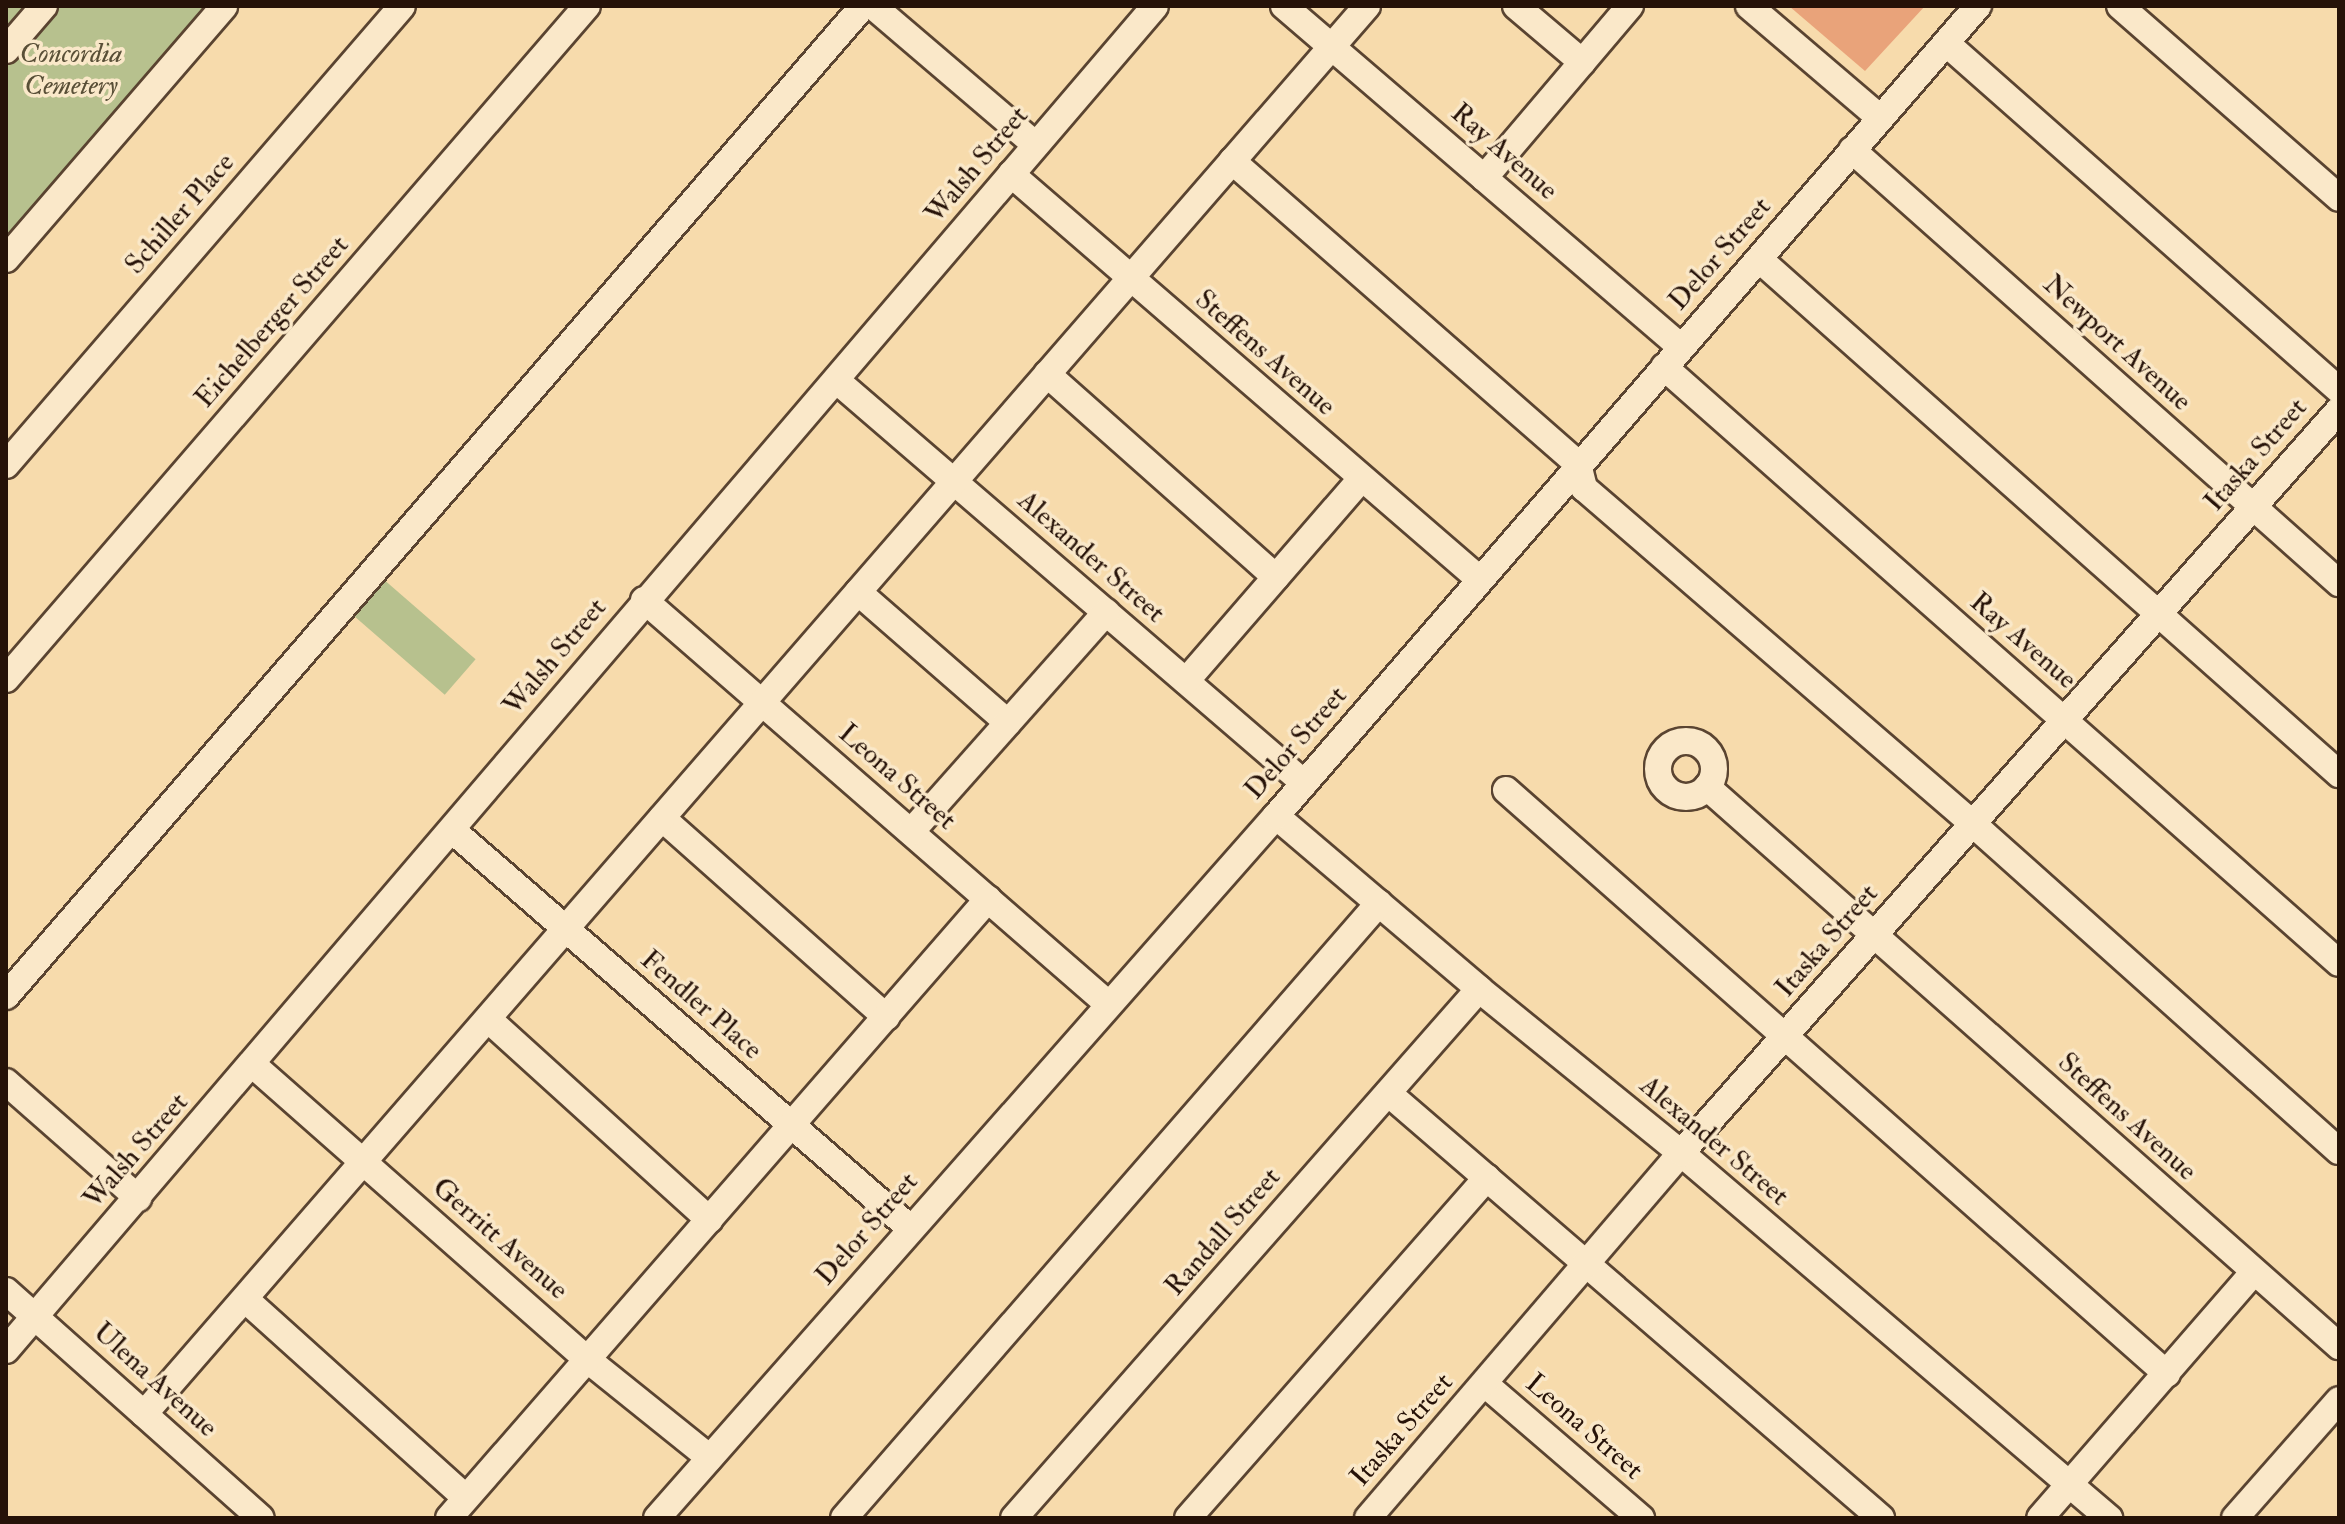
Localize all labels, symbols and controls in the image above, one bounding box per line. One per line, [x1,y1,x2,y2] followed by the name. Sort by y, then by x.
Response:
[19,37,123,103] park label: Concordia Cemetery
[1444,96,1564,208] street label: Ray Avenue
[918,100,1036,230] street label: Walsh Street
[118,147,242,281] street label: Schiller Place
[1662,191,1778,317] street label: Delor Street
[188,229,356,415] street label: Eichelberger Street
[2036,268,2198,418] street label: Newport Avenue
[1188,283,1342,423] street label: Steffens Avenue
[2198,391,2314,519] street label: Itaska Street
[1010,484,1172,630] street label: Alexander Street
[1963,585,2083,697] street label: Ray Avenue
[496,592,614,722] street label: Walsh Street
[1238,680,1354,806] street label: Delor Street
[831,717,963,837] street label: Leona Street
[1769,877,1885,1005] street label: Itaska Street
[633,943,769,1067] street label: Fendler Place
[2051,1046,2203,1188] street label: Steffens Avenue
[1633,1069,1795,1213] street label: Alexander Street
[77,1086,195,1216] street label: Walsh Street
[1158,1161,1288,1303] street label: Randall Street
[809,1166,925,1292] street label: Delor Street
[425,1171,575,1307] street label: Gerritt Avenue
[86,1316,224,1444] street label: Ulena Avenue
[1344,1366,1460,1494] street label: Itaska Street
[1518,1367,1650,1487] street label: Leona Street

